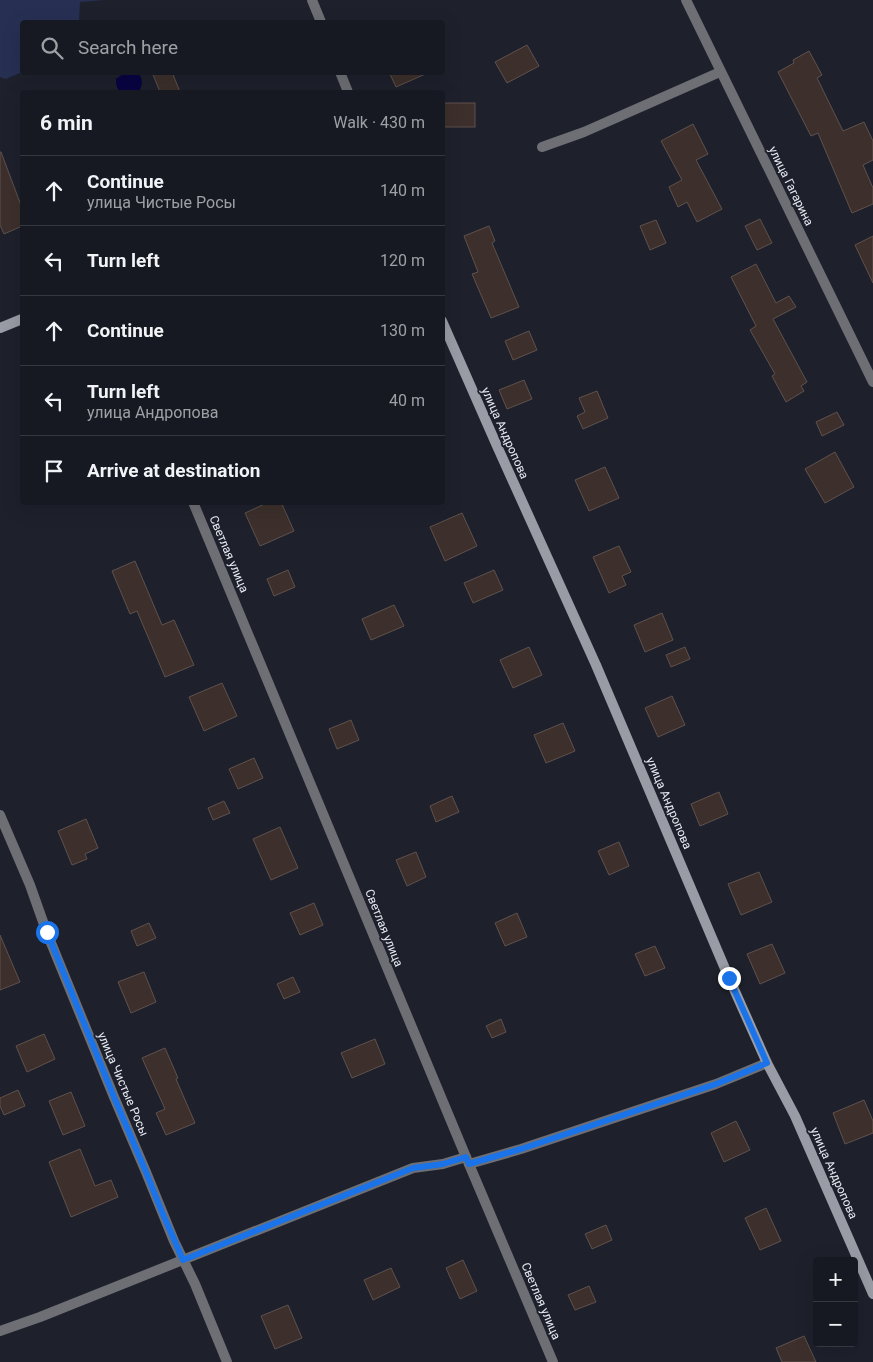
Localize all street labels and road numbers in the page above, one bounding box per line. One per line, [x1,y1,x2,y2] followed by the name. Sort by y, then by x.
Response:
[766,144,816,228] street label: улица Гагарина
[479,385,531,481] street label: улица Андропова
[206,513,252,595] street label: Светлая улица
[643,755,695,851] street label: улица Андропова
[362,887,406,969] street label: Светлая улица
[95,1030,151,1138] street label: улица Чистые Росы
[808,1125,860,1221] street label: улица Андропова
[518,1260,564,1342] street label: Светлая улица

